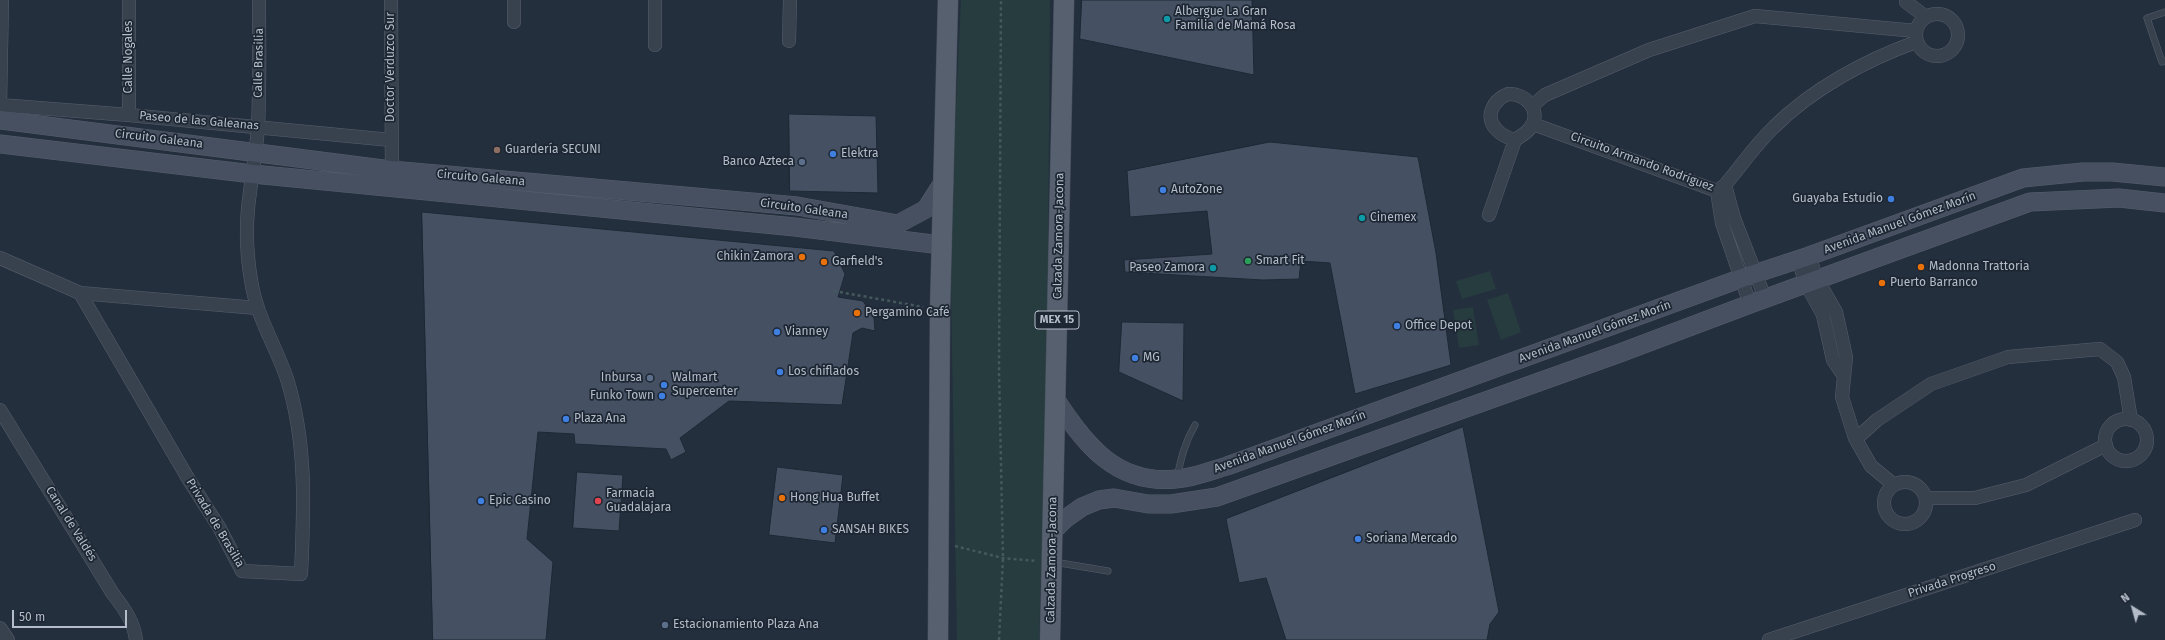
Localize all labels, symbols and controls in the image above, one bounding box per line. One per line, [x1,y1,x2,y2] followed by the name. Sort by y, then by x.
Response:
[1175,5,1296,33] place label: Albergue La Gran Familia de Mamá Rosa
[384,12,398,122] street label: Doctor Verduzco Sur
[1162,14,1172,24] marker: Albergue La Gran Familia de Mamá Rosa
[122,21,136,93] street label: Calle Nogales
[251,28,267,98] street label: Calle Brasilia
[139,109,259,133] street label: Paseo de las Galeanas
[114,126,204,152] street label: Circuito Galeana
[1568,129,1716,195] street label: Circuito Armando Rodríguez
[505,143,601,157] place label: Guardería SECUNI
[492,145,502,155] marker: Guardería SECUNI
[841,147,879,161] place label: Elektra
[828,149,838,159] marker: Elektra
[723,155,794,169] place label: Banco Azteca
[797,157,807,167] marker: Banco Azteca
[436,167,526,189] street label: Circuito Galeana
[1051,173,1067,299] street label: Calzada Zamora-Jacona
[1171,183,1223,197] place label: AutoZone
[1158,185,1168,195] marker: AutoZone
[1822,189,1978,257] street label: Avenida Manuel Gómez Morín
[1792,192,1883,206] place label: Guayaba Estudio
[1886,194,1896,204] marker: Guayaba Estudio
[759,196,849,222] street label: Circuito Galeana
[1370,211,1416,225] place label: Cinemex
[1357,213,1367,223] marker: Cinemex
[717,250,794,264] place label: Chikin Zamora
[797,252,807,262] marker: Chikin Zamora
[1256,254,1305,268] place label: Smart Fit
[832,255,883,269] place label: Garfield's
[1243,256,1253,266] marker: Smart Fit
[819,257,829,267] marker: Garfield's
[1929,260,2029,274] place label: Madonna Trattoria
[1129,261,1205,275] place label: Paseo Zamora
[1916,262,1926,272] marker: Madonna Trattoria
[1208,263,1218,273] marker: Paseo Zamora
[1890,276,1978,290] place label: Puerto Barranco
[1877,278,1887,288] marker: Puerto Barranco
[1517,298,1673,366] street label: Avenida Manuel Gómez Morín
[865,306,950,320] place label: Pergamino Café
[852,308,862,318] marker: Pergamino Café
[1035,311,1079,329] road number: MEX 15
[1405,319,1472,333] place label: Office Depot
[1392,321,1402,331] marker: Office Depot
[785,325,828,339] place label: Vianney
[772,327,782,337] marker: Vianney
[1143,351,1160,365] place label: MG
[1130,353,1140,363] marker: MG
[788,365,859,379] place label: Los chiflados
[775,367,785,377] marker: Los chiflados
[601,371,642,385] place label: Inbursa
[672,371,738,399] place label: Walmart Supercenter
[645,373,655,383] marker: Inbursa
[659,380,669,390] marker: Walmart Supercenter
[590,389,654,403] place label: Funko Town
[657,391,667,401] marker: Funko Town
[1212,408,1368,476] street label: Avenida Manuel Gómez Morín
[574,412,626,426] place label: Plaza Ana
[561,414,571,424] marker: Plaza Ana
[183,476,247,570] street label: Privada de Brasilia
[42,484,100,564] street label: Canal de Valdés
[606,487,671,515] place label: Farmacia Guadalajara
[790,491,880,505] place label: Hong Hua Buffet
[777,493,787,503] marker: Hong Hua Buffet
[489,494,551,508] place label: Epic Casino
[476,496,486,506] marker: Epic Casino
[593,496,603,506] marker: Farmacia Guadalajara
[1044,497,1060,623] street label: Calzada Zamora-Jacona
[832,523,909,537] place label: SANSAH BIKES
[819,525,829,535] marker: SANSAH BIKES
[1366,532,1457,546] place label: Soriana Mercado
[1353,534,1363,544] marker: Soriana Mercado
[1906,559,1998,601] street label: Privada Progreso
[2113,588,2153,628] north arrow
[2119,591,2132,605] text: N
[14,602,129,628] scale bar
[19,610,45,624] text: 50 m
[673,618,819,632] place label: Estacionamiento Plaza Ana
[660,620,670,630] marker: Estacionamiento Plaza Ana

